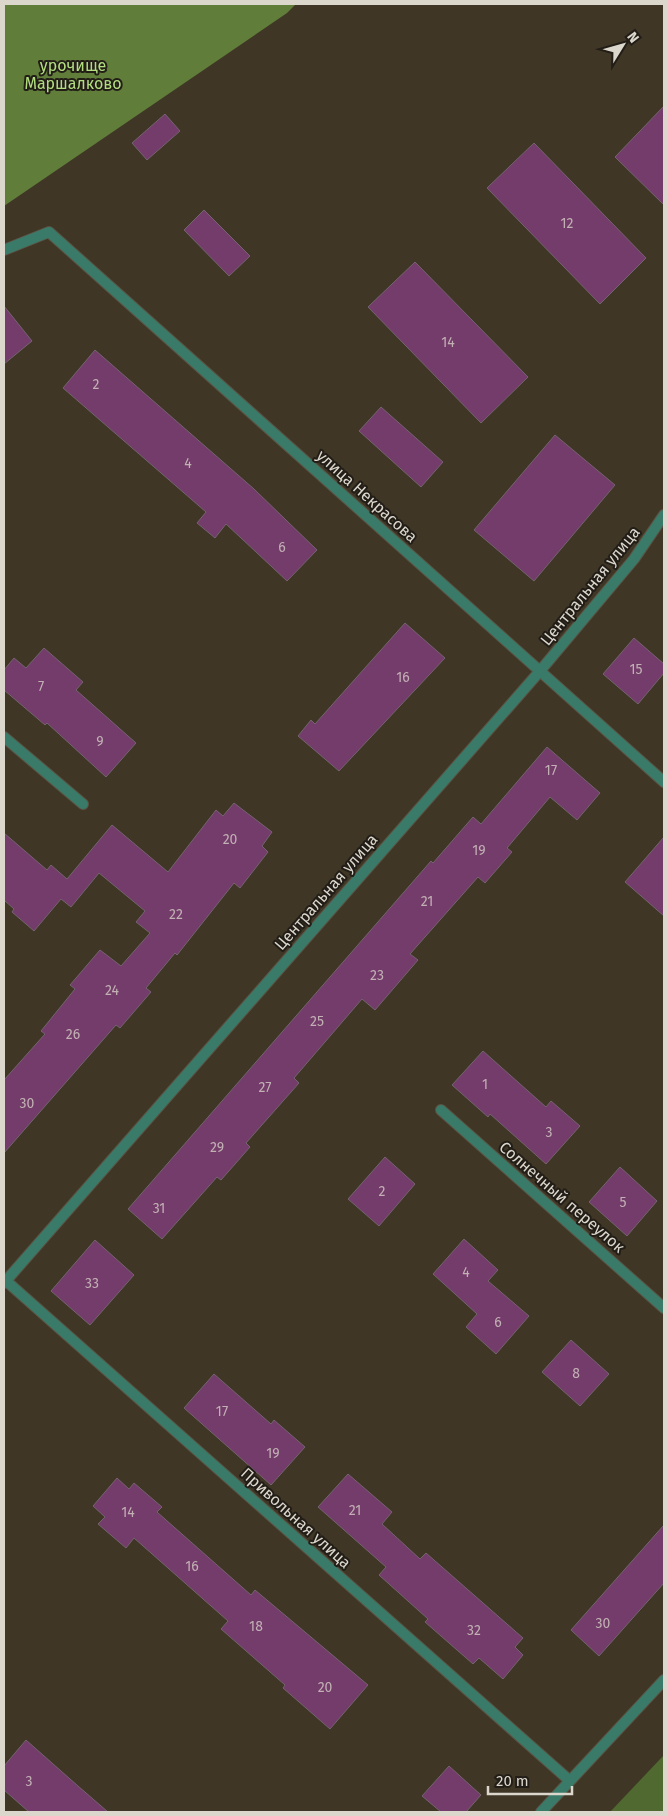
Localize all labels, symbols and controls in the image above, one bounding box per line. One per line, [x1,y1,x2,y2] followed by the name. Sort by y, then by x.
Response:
[598,20,648,70] north arrow
[623,29,643,46] text: N
[24,56,122,93] park label: урочище Маршалково
[561,215,574,232] house number: 12
[441,334,455,351] house number: 14
[93,376,100,393] house number: 2
[313,446,421,546] street label: улица Некрасова
[184,455,192,472] house number: 4
[536,523,644,649] street label: Центральная улица
[278,539,286,556] house number: 6
[629,661,643,678] house number: 15
[396,669,410,686] house number: 16
[38,678,44,695] house number: 7
[96,733,104,750] house number: 9
[545,762,557,779] house number: 17
[270,830,382,954] street label: Центральная улица
[223,831,238,848] house number: 20
[472,842,486,859] house number: 19
[421,893,433,910] house number: 21
[169,906,183,923] house number: 22
[370,967,384,984] house number: 23
[105,982,120,999] house number: 24
[310,1013,324,1030] house number: 25
[66,1026,80,1043] house number: 26
[482,1076,488,1093] house number: 1
[258,1079,272,1096] house number: 27
[20,1095,35,1112] house number: 30
[546,1124,553,1141] house number: 3
[495,1137,629,1257] street label: Солнечный переулок
[210,1139,224,1156] house number: 29
[379,1183,386,1200] house number: 2
[619,1194,627,1211] house number: 5
[153,1200,165,1217] house number: 31
[462,1264,470,1281] house number: 4
[85,1275,99,1292] house number: 33
[494,1314,502,1331] house number: 6
[572,1365,580,1382] house number: 8
[216,1403,228,1420] house number: 17
[266,1445,280,1462] house number: 19
[237,1464,355,1572] street label: Привольная улица
[349,1502,361,1519] house number: 21
[121,1504,135,1521] house number: 14
[185,1558,199,1575] house number: 16
[596,1615,611,1632] house number: 30
[249,1618,263,1635] house number: 18
[467,1622,481,1639] house number: 32
[318,1679,333,1696] house number: 20
[488,1764,572,1796] scale bar
[496,1772,529,1790] text: 20 m
[26,1773,33,1790] house number: 3

